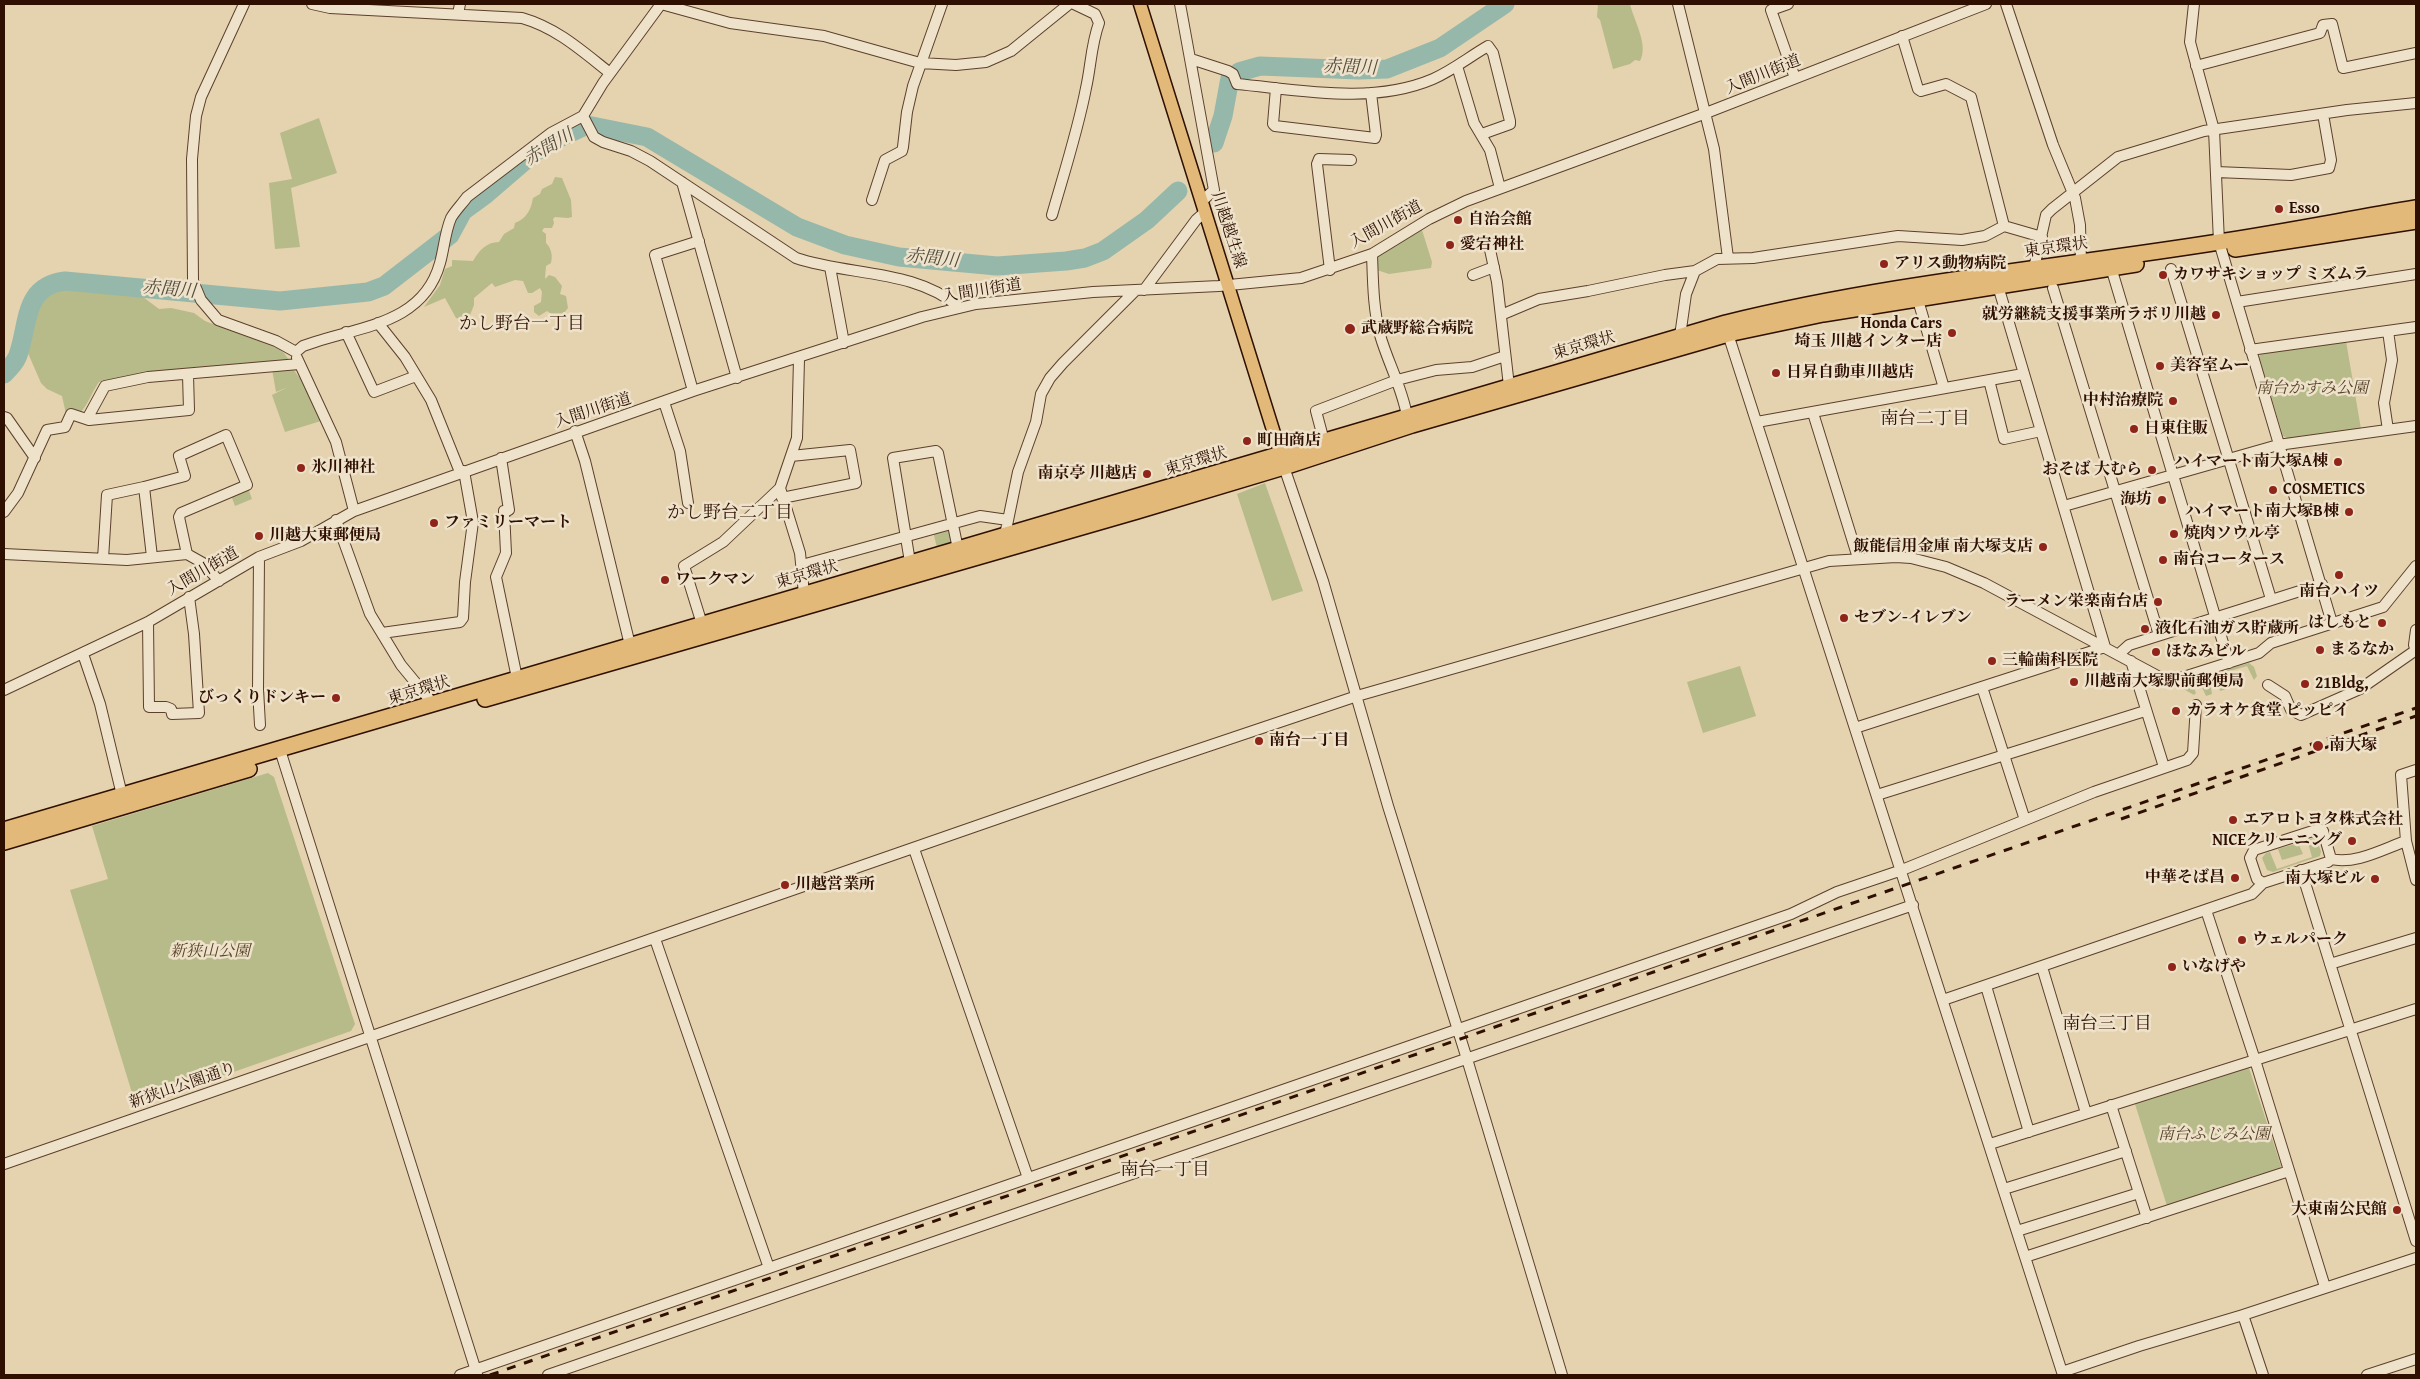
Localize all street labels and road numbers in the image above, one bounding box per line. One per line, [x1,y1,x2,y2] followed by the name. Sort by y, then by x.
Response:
[1722,51,1804,99] street label: 入間川街道
[1207,189,1249,271] street label: 川越越生線
[1346,197,1426,253] street label: 入間川街道
[2023,234,2089,262] street label: 東京環状
[941,275,1023,307] street label: 入間川街道
[1551,328,1617,364] street label: 東京環状
[552,390,634,432] street label: 入間川街道
[1163,443,1229,481] street label: 東京環状
[164,544,242,600] street label: 入間川街道
[774,557,840,593] street label: 東京環状
[386,672,452,710] street label: 東京環状
[127,1059,239,1113] street label: 新狭山公園通り

